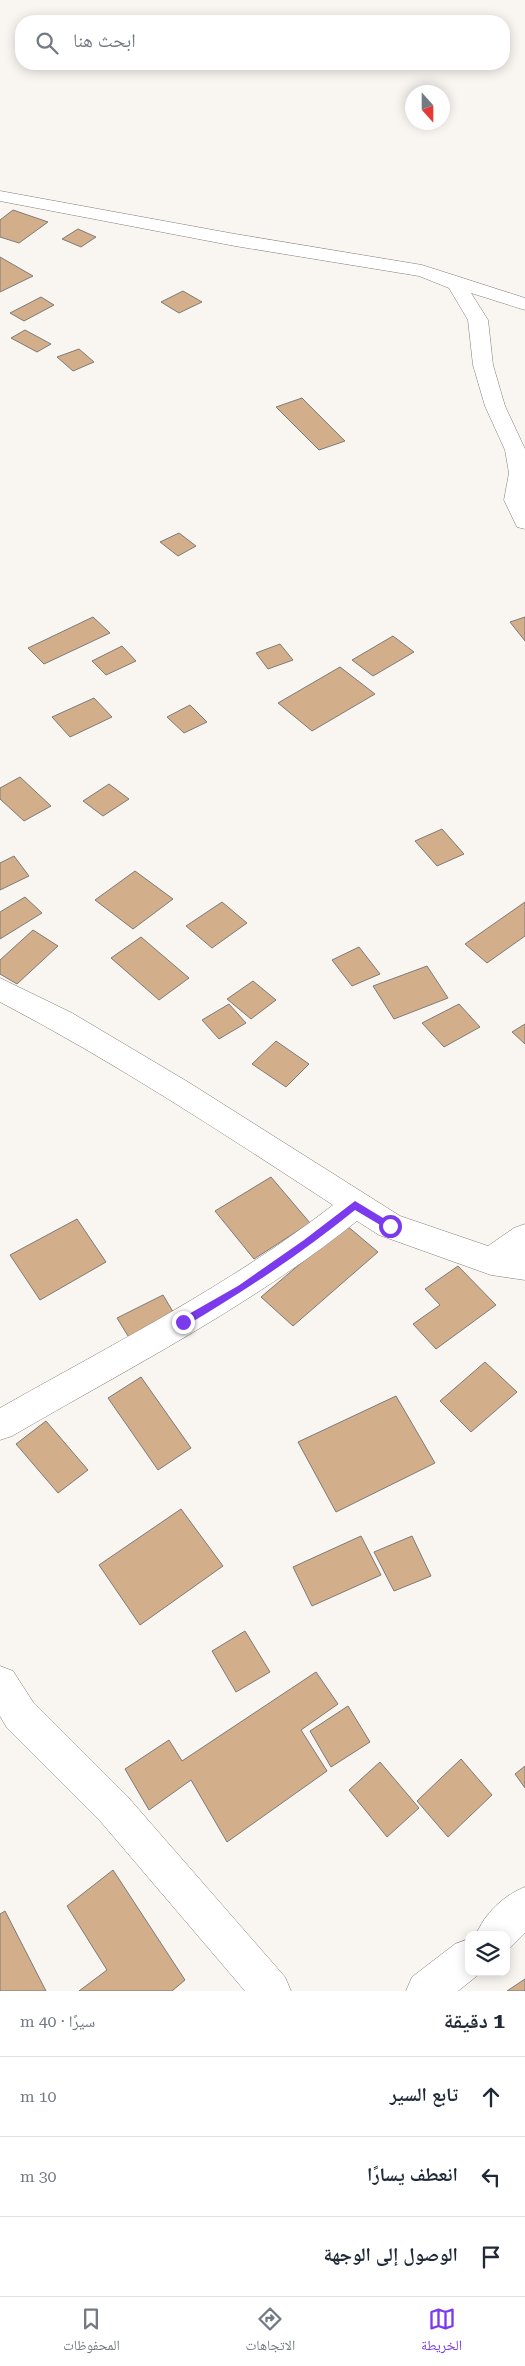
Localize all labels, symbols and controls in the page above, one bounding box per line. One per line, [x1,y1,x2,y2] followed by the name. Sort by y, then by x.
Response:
[15,15,510,70] search box
[33,29,61,57] icon: search
[73,29,136,52] text: ابحث هنا
[405,85,450,130] north arrow
[379,1215,402,1238] route start
[172,1311,195,1334] route end
[465,1931,510,1976] map controls
[465,1931,510,1976] button: layers
[444,2009,505,2033] text: 1 دقيقة
[20,2012,95,2031] text: سيرًا · 40 m
[390,2083,458,2106] text: تابع السير
[477,2083,505,2111] icon: ahead
[20,2087,57,2106] text: 10 m
[367,2163,458,2186] text: انعطف يسارًا
[477,2163,505,2191] icon: left
[20,2167,57,2186] text: 30 m
[323,2243,458,2266] text: الوصول إلى الوجهة
[477,2243,505,2271] icon: arrive
[63,2305,120,2359] tab: المحفوظات
[246,2305,295,2359] tab: الاتجاهات
[421,2305,462,2359] tab: الخريطة

